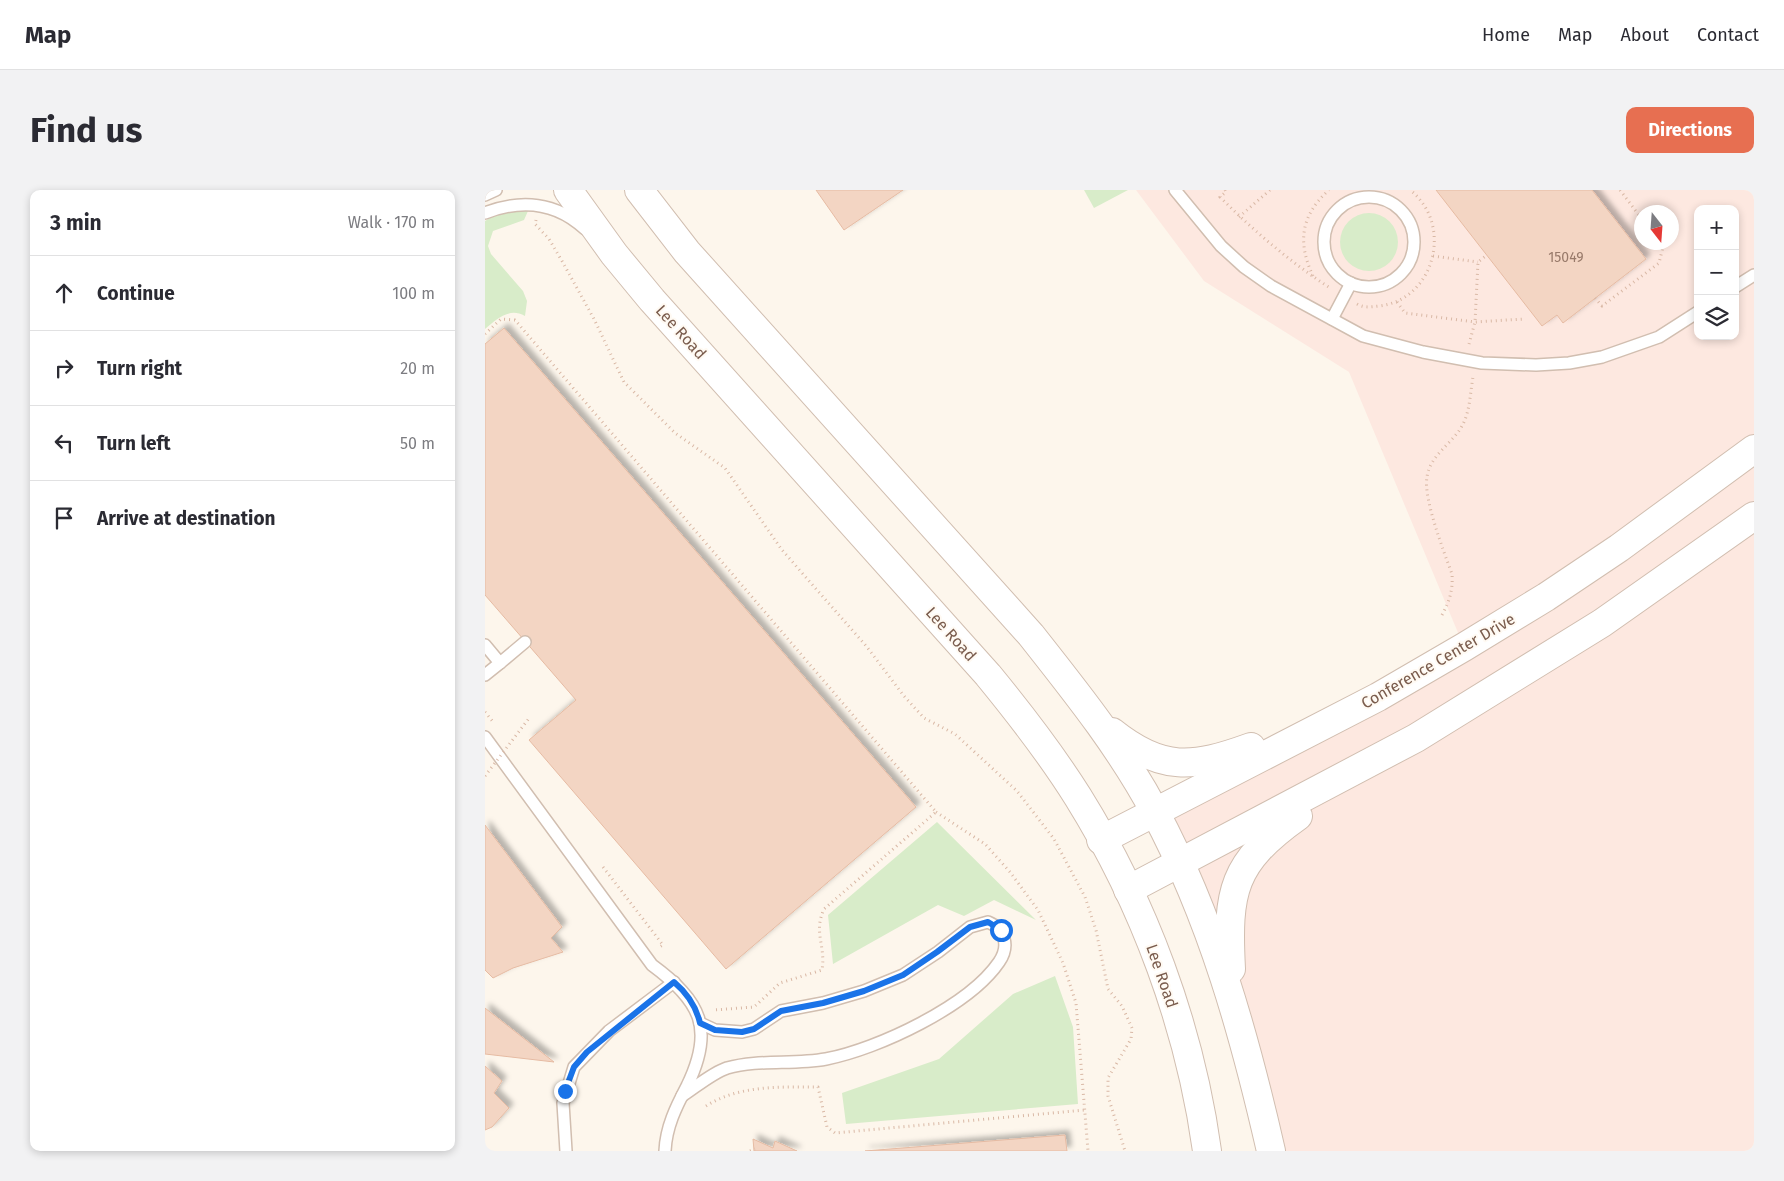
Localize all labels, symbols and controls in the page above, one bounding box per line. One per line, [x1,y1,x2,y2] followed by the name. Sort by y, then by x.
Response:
[25,21,71,49] text: Map
[1482,24,1530,46] text: Home
[1558,24,1592,46] text: Map
[1620,24,1669,46] text: About
[1697,24,1759,46] text: Contact
[1626,107,1754,153] button: Directions
[30,109,142,151] text: Find us
[1634,205,1679,250] north arrow
[1694,205,1739,340] map controls
[1694,205,1739,250] button: +
[50,210,102,236] text: 3 min
[348,213,435,232] text: Walk · 170 m
[1548,249,1584,266] house number: 15049
[1694,250,1739,295] button: −
[50,279,78,307] icon: ahead
[97,282,175,305] text: Continue
[392,284,435,303] text: 100 m
[1694,295,1739,340] button: layers
[652,301,710,363] street label: Lee Road
[50,354,78,382] icon: right
[97,357,182,380] text: Turn right
[400,359,435,378] text: 20 m
[50,429,78,457] icon: left
[97,432,171,455] text: Turn left
[400,434,435,453] text: 50 m
[50,504,78,532] icon: arrive
[97,507,276,530] text: Arrive at destination
[922,603,980,665] street label: Lee Road
[1358,609,1518,713] street label: Conference Center Drive
[990,919,1013,942] route start
[1142,942,1182,1010] street label: Lee Road
[554,1080,577,1103] route end

